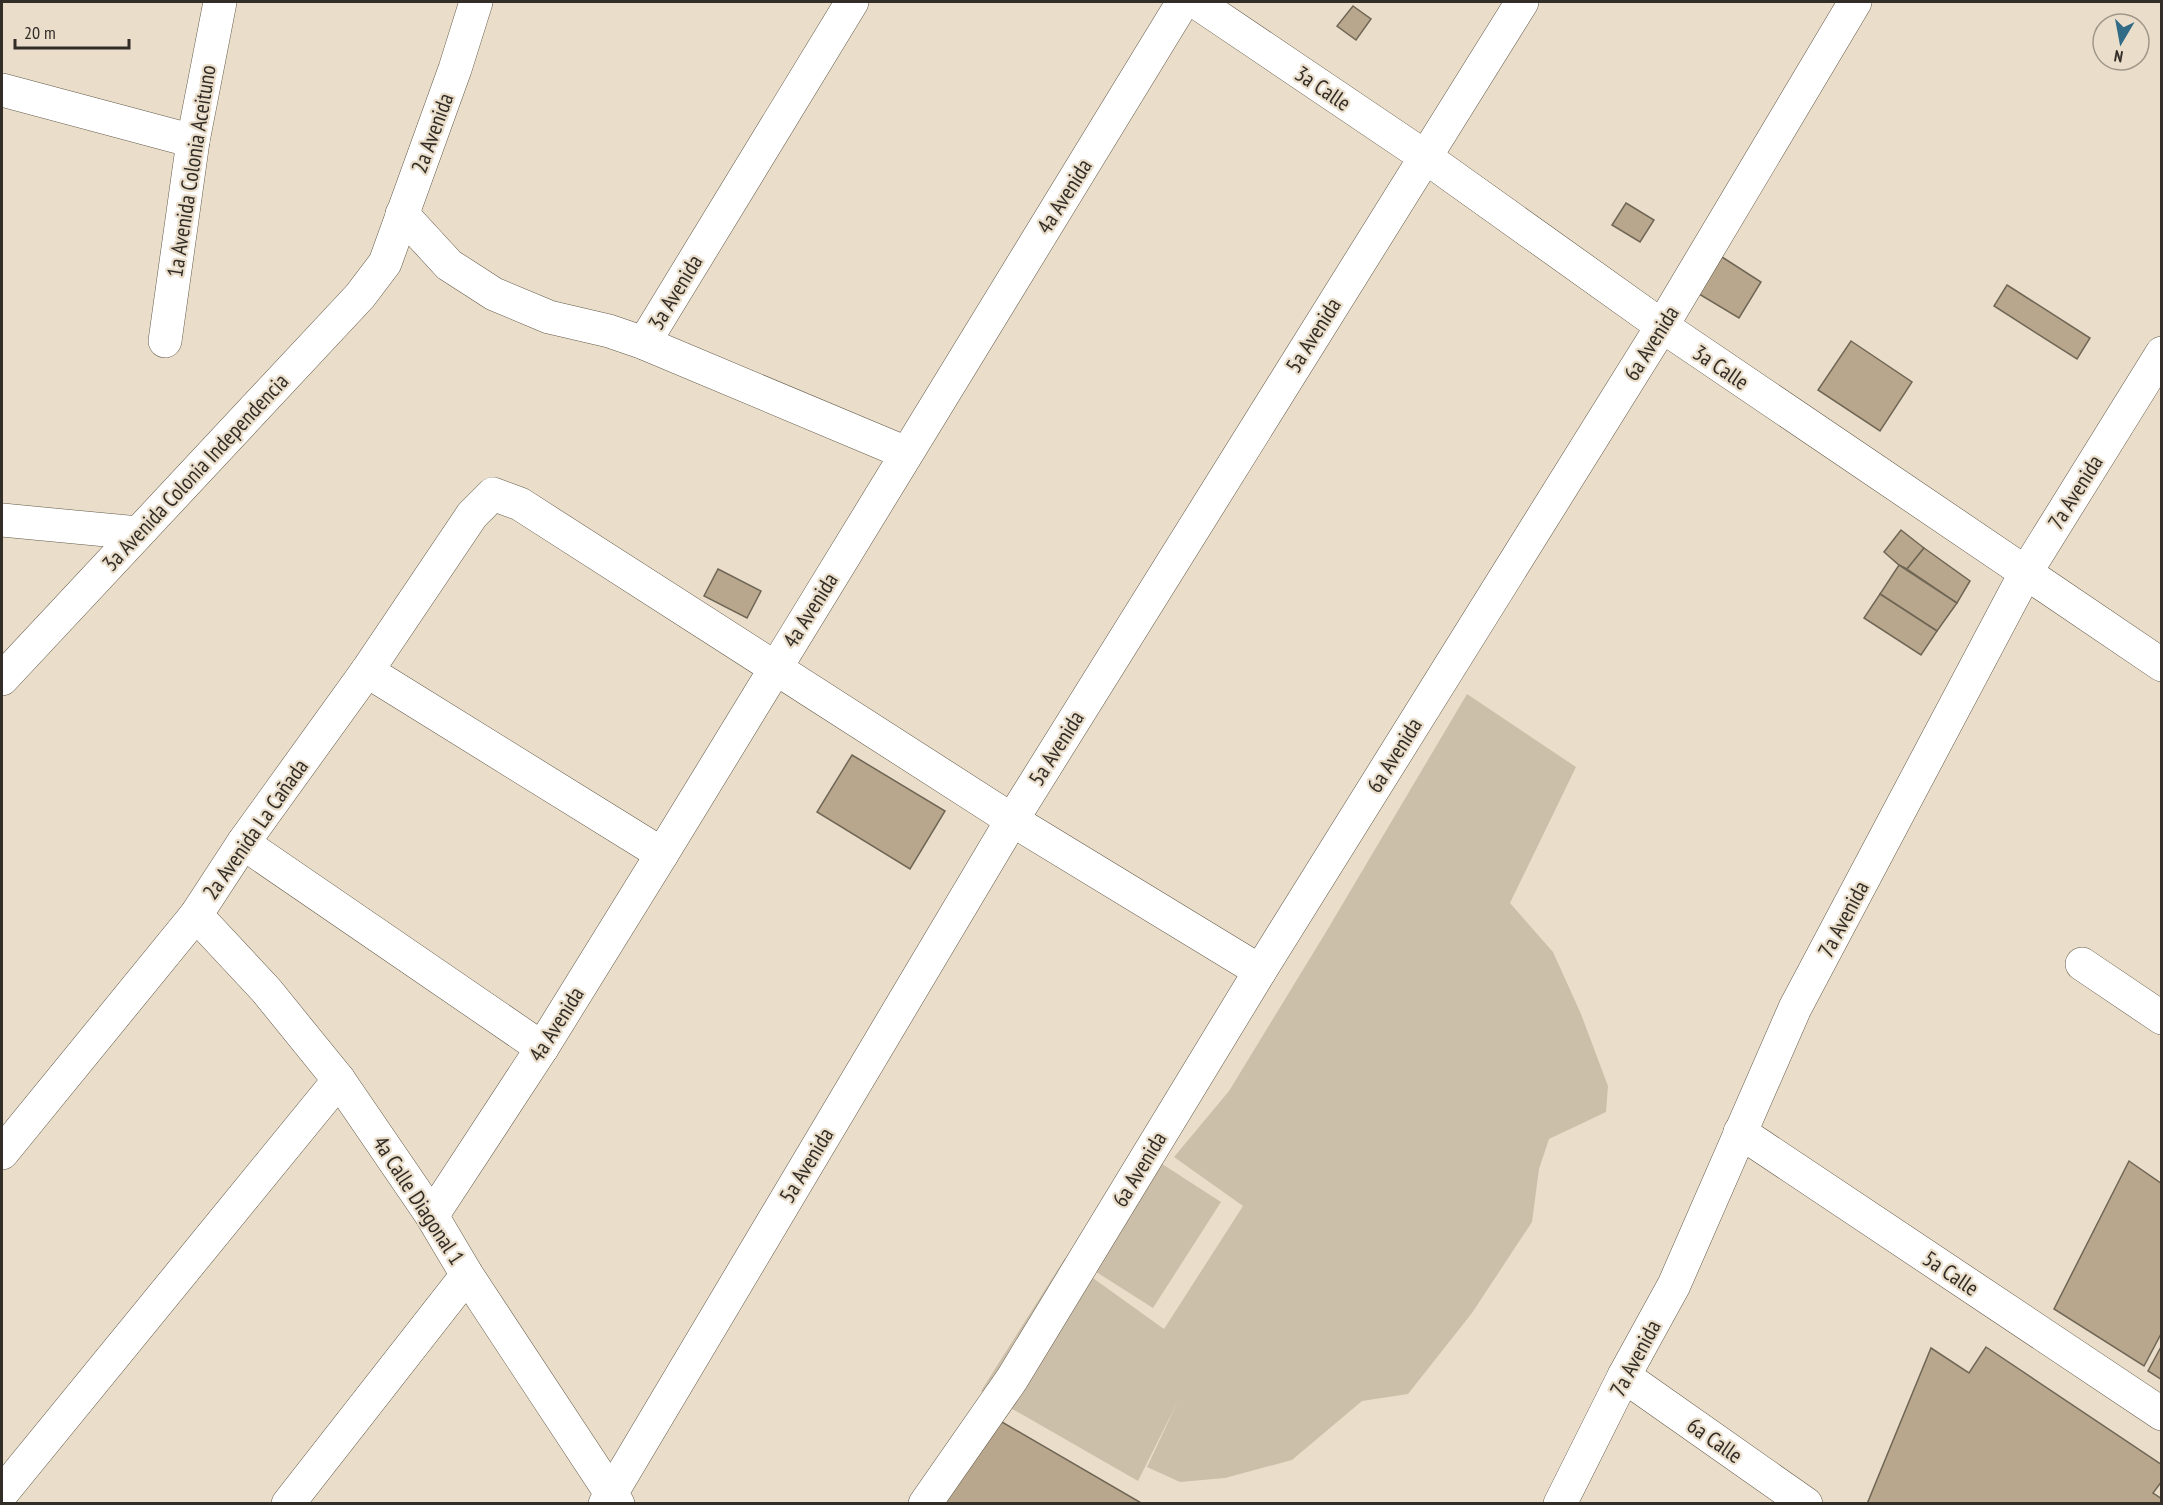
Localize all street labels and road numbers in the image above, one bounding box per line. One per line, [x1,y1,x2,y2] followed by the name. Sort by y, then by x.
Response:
[1290,59,1356,117] street label: 3a Calle
[160,63,222,279] street label: 1a Avenida Colonia Aceituno
[405,89,459,177] street label: 2a Avenida
[1030,153,1098,239] street label: 4a Avenida
[642,249,708,335] street label: 3a Avenida
[1279,292,1347,378] street label: 5a Avenida
[1617,300,1685,386] street label: 6a Avenida
[1688,338,1754,396] street label: 3a Calle
[96,367,294,577] street label: 3a Avenida Colonia Independencia
[2041,450,2109,534] street label: 7a Avenida
[776,567,844,653] street label: 4a Avenida
[1022,705,1090,791] street label: 5a Avenida
[1360,712,1428,798] street label: 6a Avenida
[196,753,314,905] street label: 2a Avenida La Cañada
[1811,876,1875,962] street label: 7a Avenida
[522,981,590,1067] street label: 4a Avenida
[773,1122,839,1208] street label: 5a Avenida
[1106,1126,1172,1212] street label: 6a Avenida
[367,1130,471,1270] street label: 4a Calle Diagonal 1
[1918,1244,1984,1302] street label: 5a Calle
[1603,1315,1667,1401] street label: 7a Avenida
[1682,1411,1748,1469] street label: 6a Calle

